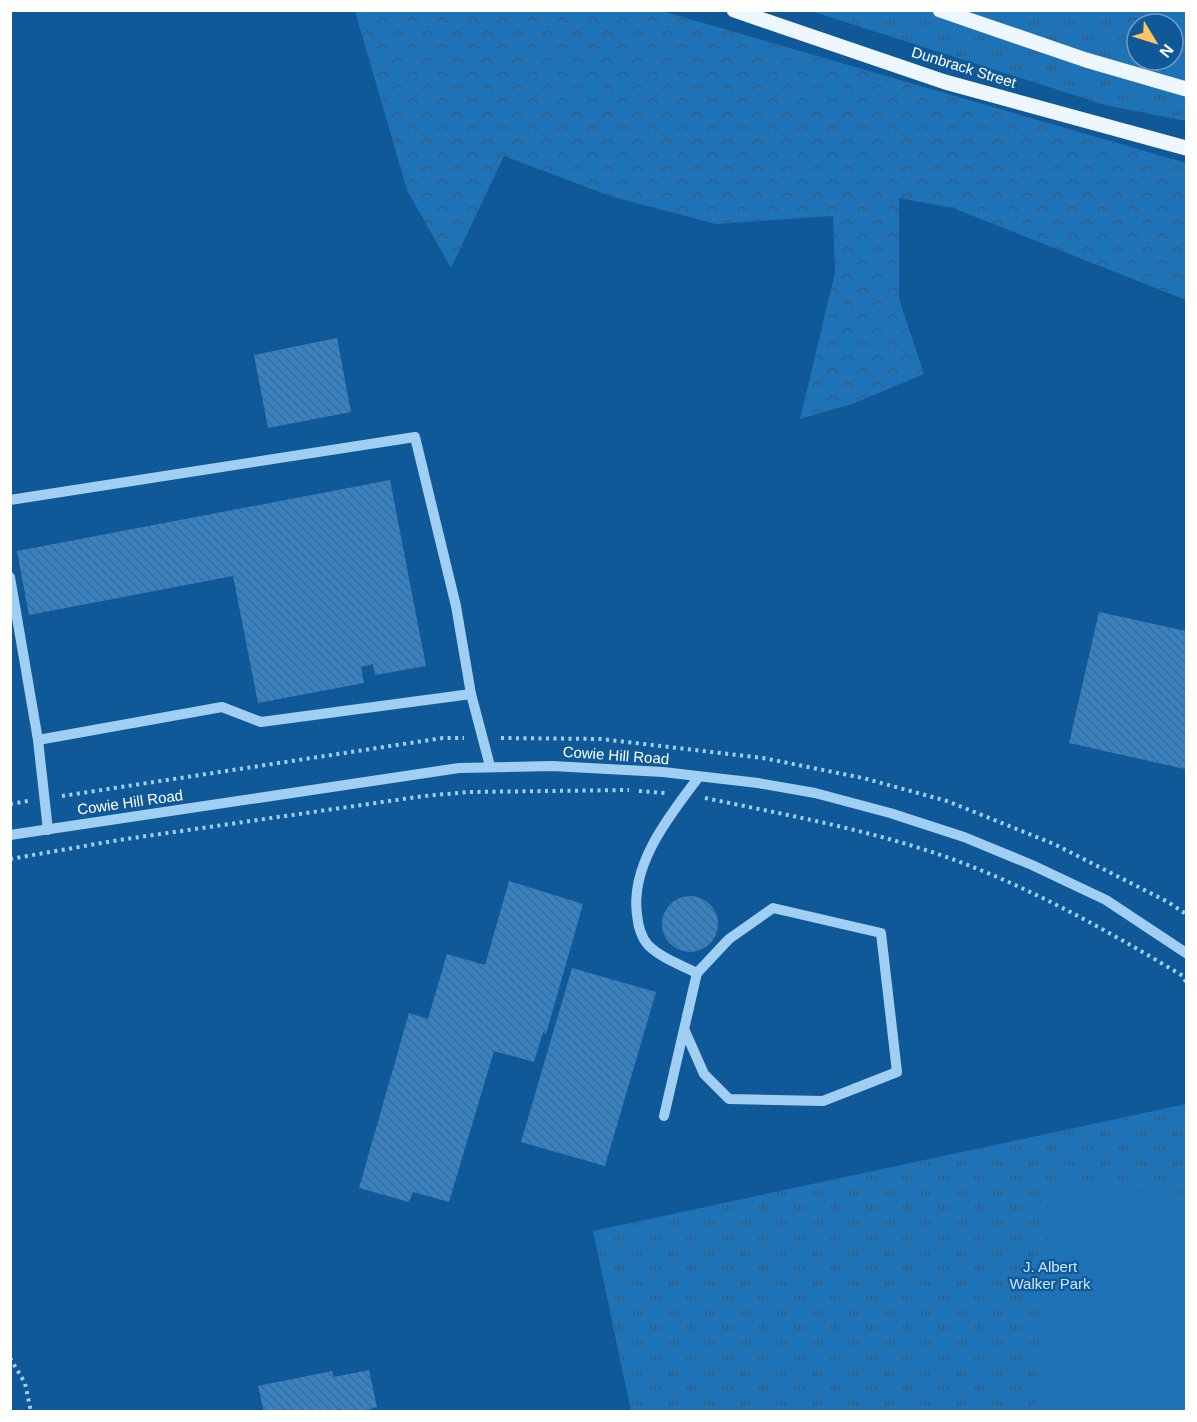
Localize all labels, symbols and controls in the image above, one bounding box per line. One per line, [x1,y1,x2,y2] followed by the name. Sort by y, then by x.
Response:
[1125,12,1185,72] north arrow
[1156,41,1177,61] text: N
[910,43,1019,91] street label: Dunbrack Street
[562,743,670,767] street label: Cowie Hill Road
[76,786,184,818] street label: Cowie Hill Road
[1009,1258,1091,1292] park label: J. Albert Walker Park

